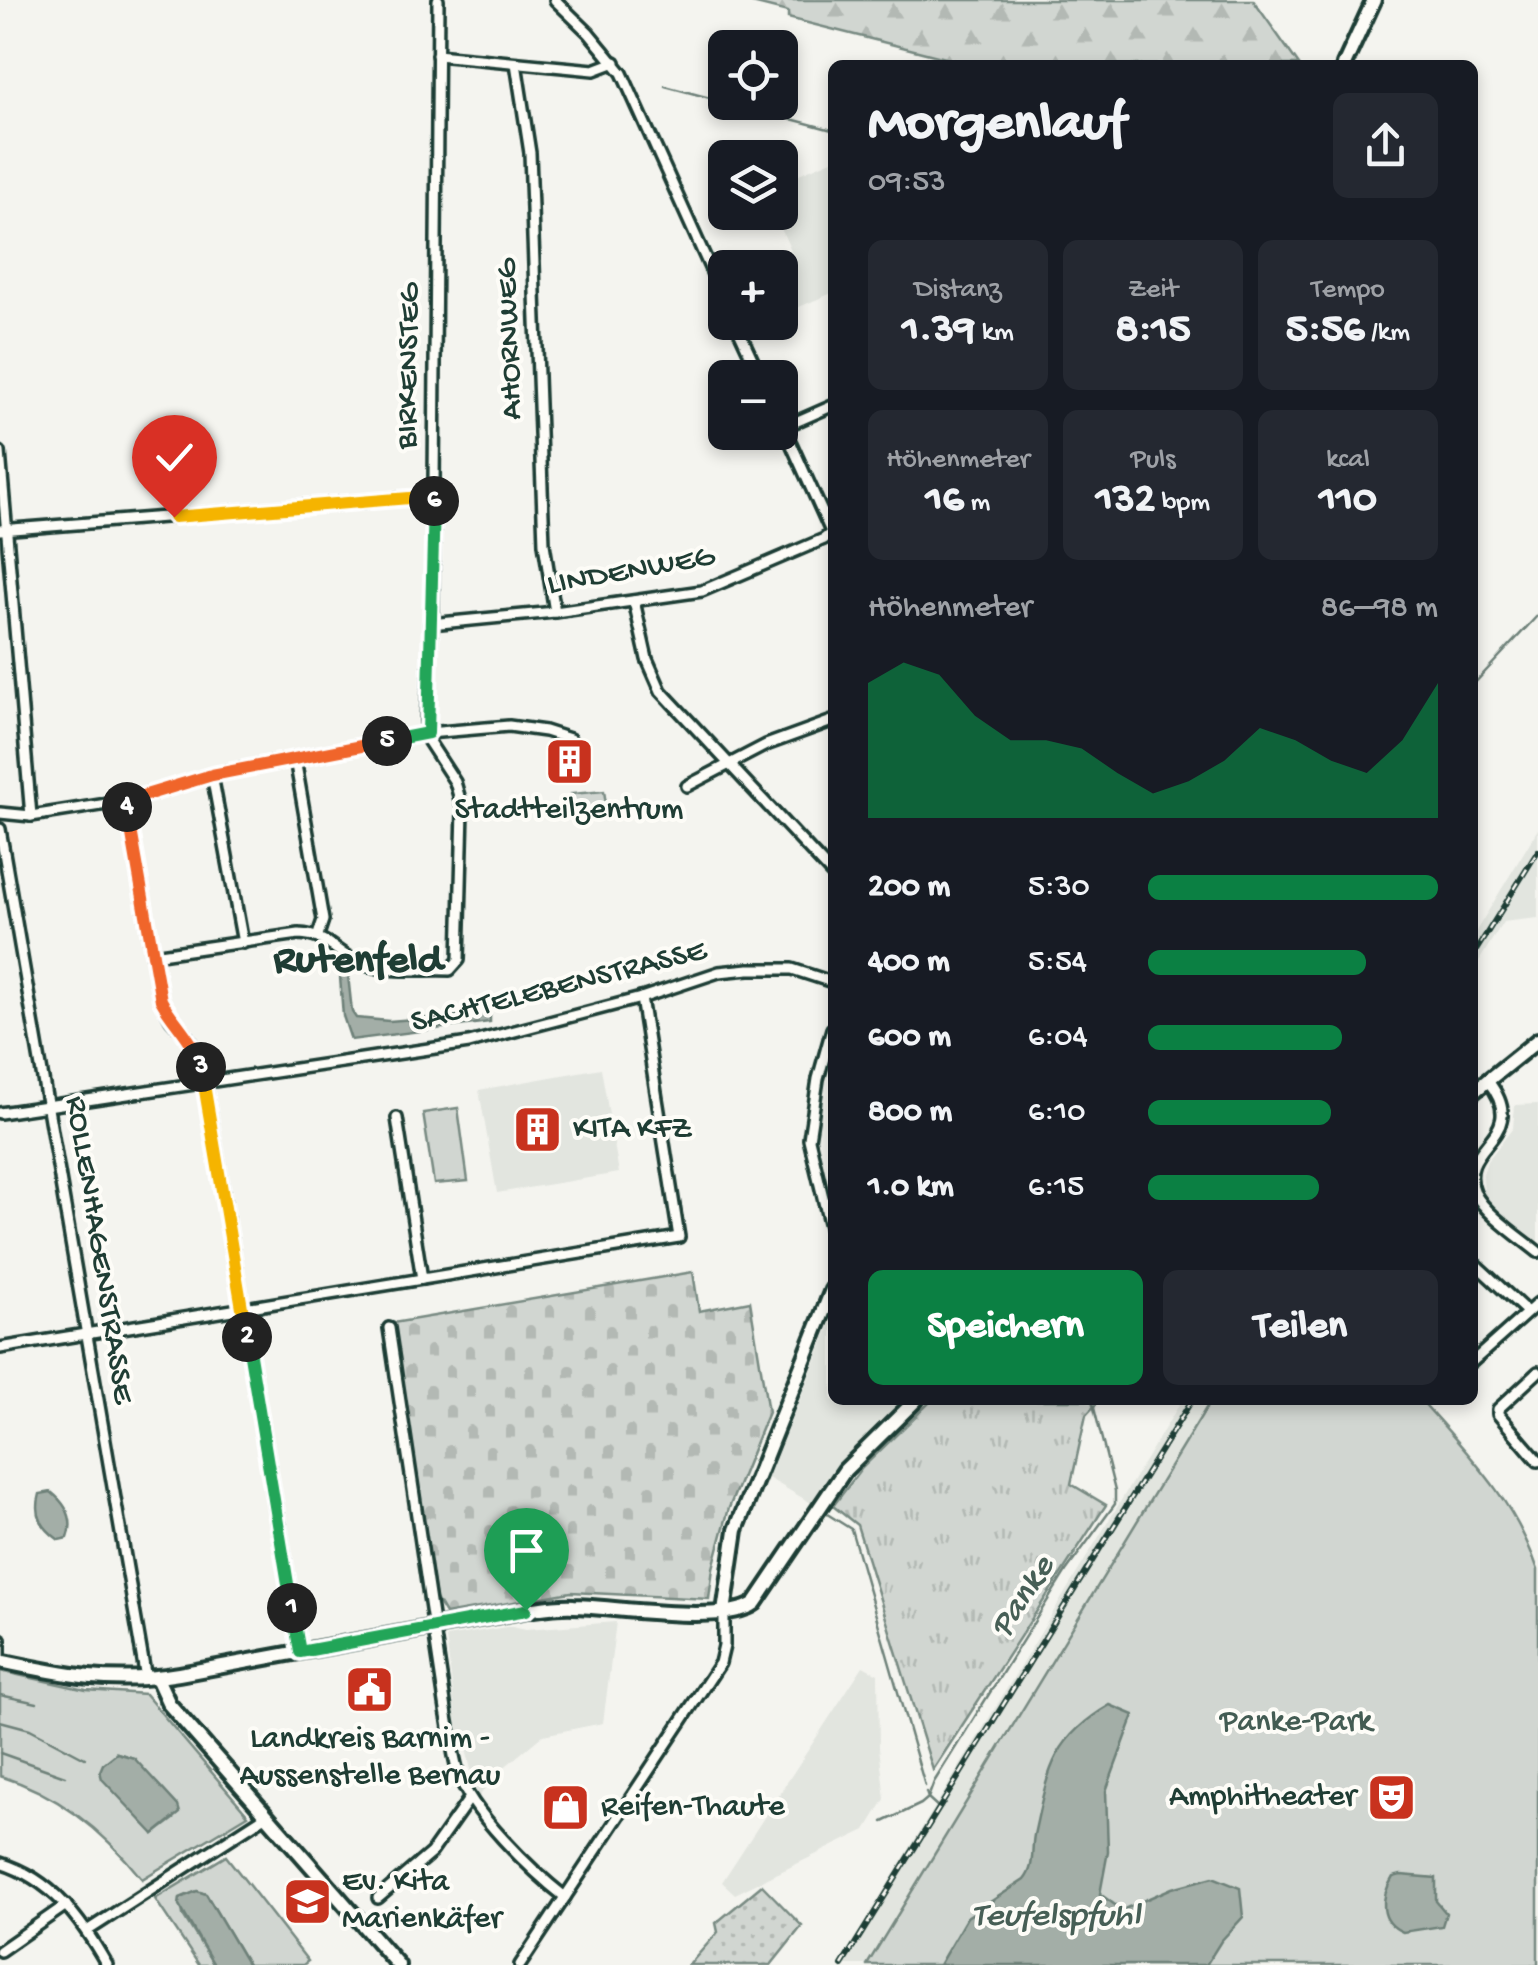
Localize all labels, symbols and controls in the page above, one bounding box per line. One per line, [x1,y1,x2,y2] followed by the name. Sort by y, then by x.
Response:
[708,30,798,450] map controls
[708,30,798,120] button: locate
[1333,93,1438,198] button: share
[868,94,1125,158] text: Morgenlauf
[708,140,798,230] button: layers
[868,164,946,202] text: 09:53
[708,250,798,340] button: +
[489,256,533,420] street label: AHORNWEG
[914,274,1002,307] text: Distanz
[1128,274,1178,307] text: Zeit
[1311,274,1385,307] text: Tempo
[390,281,430,451] street label: BIRKENSTEG
[902,307,975,356] text: 1.39
[1115,307,1191,356] text: 8:15
[1286,307,1364,356] text: 5:56
[975,317,1014,350] text: km
[1364,317,1410,350] text: /km
[708,360,798,450] button: −
[132,415,217,518] pin
[147,430,202,485] icon: check
[886,444,1030,477] text: Höhenmeter
[1130,444,1176,477] text: Puls
[1326,444,1370,477] text: kcal
[409,476,459,526] pin: 6
[926,477,964,526] text: 16
[1096,477,1155,526] text: 132
[1319,477,1377,526] text: 110
[427,484,441,517] text: 6
[964,487,990,520] text: m
[1155,487,1210,520] text: bpm
[544,538,719,605] street label: LINDENWEG
[868,590,1032,628] text: Höhenmeter
[1321,590,1438,628] text: 86–98 m
[362,716,412,766] pin: 5
[380,724,394,757] text: 5
[543,735,595,787] building icon: Stadtteilzentrum
[102,782,152,832] pin: 4
[120,790,134,823] text: 4
[455,792,684,830] place label: Stadtteilzentrum
[868,869,950,907] text: 200 m
[1028,869,1090,907] text: 5:30
[407,933,712,1043] street label: SACHTELEBENSTRASSE
[274,938,447,987] district label: Rutenfeld
[868,944,950,982] text: 400 m
[1028,944,1087,982] text: 5:54
[868,1019,951,1057] text: 600 m
[1028,1019,1088,1057] text: 6:04
[176,1042,226,1092] pin: 3
[194,1050,208,1083] text: 3
[55,1094,141,1408] street label: ROLLENHAGENSTRASSE
[868,1094,952,1132] text: 800 m
[1028,1094,1085,1132] text: 6:10
[512,1104,564,1156] building icon: KITA KFZ
[573,1111,693,1149] place label: KITA KFZ
[868,1169,954,1207] text: 1.0 km
[1028,1169,1084,1207] text: 6:15
[868,1270,1143,1385] button: Speichern
[1163,1270,1438,1385] button: Teilen
[222,1312,272,1362] pin: 2
[240,1320,254,1353] text: 2
[484,1508,569,1611] pin
[499,1523,554,1578] icon: arrive
[983,1548,1066,1647] water label: Panke
[267,1583,317,1633] pin: 1
[286,1591,298,1624] text: 1
[344,1664,396,1716] public building icon: Landkreis Barnim - Aussenstelle Bernau
[1219,1704,1375,1742] park label: Panke-Park
[240,1721,500,1796] place label: Landkreis Barnim - Aussenstelle Bernau
[1365,1772,1417,1824] theatre icon: Amphitheater
[1169,1779,1359,1817] place label: Amphitheater
[540,1782,592,1834] shop icon: Reifen-Thaute
[601,1789,785,1827] place label: Reifen-Thaute
[342,1864,504,1939] place label: Ev. Kita Marienkäfer
[281,1875,333,1927] school or university icon: Ev. Kita Marienkäfer
[972,1897,1142,1938] water label: Teufelspfuhl

